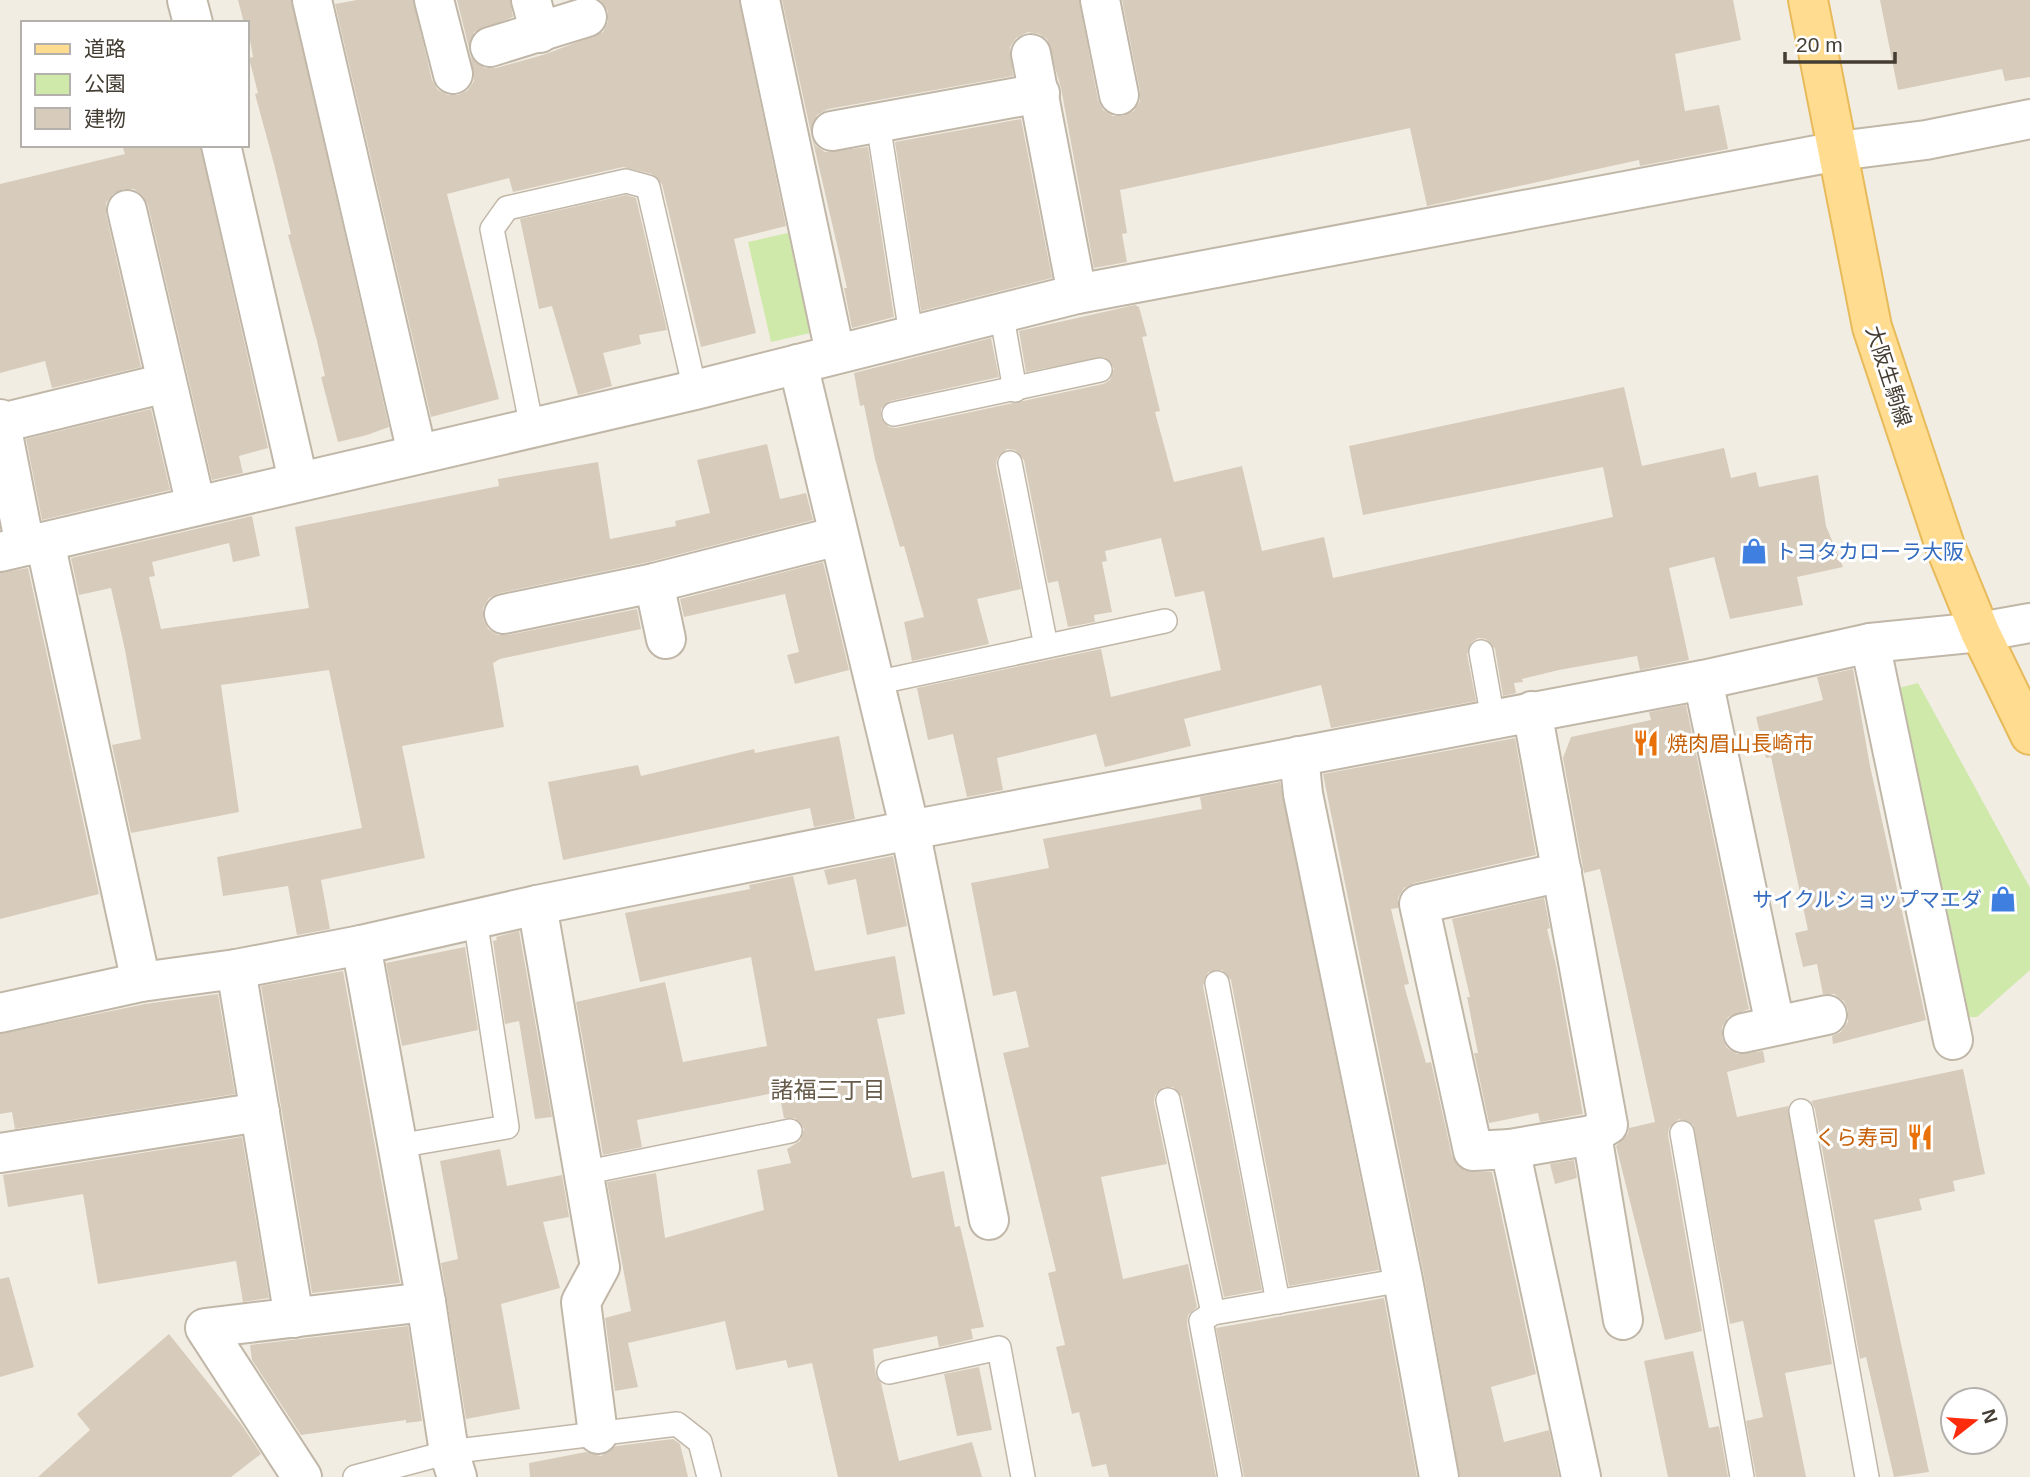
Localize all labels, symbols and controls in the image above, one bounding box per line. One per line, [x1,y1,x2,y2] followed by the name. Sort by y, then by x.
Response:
[21,21,248,147] legend
[1785,21,1895,65] scale bar
[1796,33,1843,56] text: 20 m
[84,37,126,60] text: 道路
[84,72,126,95] text: 公園
[84,107,126,130] text: 建物
[1862,323,1916,429] street label: 大阪生駒線
[1739,536,1769,566] shop icon: トヨタカローラ大阪
[1775,540,1964,563] place label: トヨタカローラ大阪
[1631,728,1661,758] restaurant icon: 焼肉眉山長崎市
[1667,732,1814,755] place label: 焼肉眉山長崎市
[1988,884,2018,914] shop icon: サイクルショップマエダ
[1752,888,1982,911] place label: サイクルショップマエダ
[771,1077,886,1103] district label: 諸福三丁目
[1905,1122,1935,1152] restaurant icon: くら寿司
[1815,1126,1899,1149] place label: くら寿司
[1939,1386,2009,1456] north arrow
[1978,1407,2002,1426] text: N

